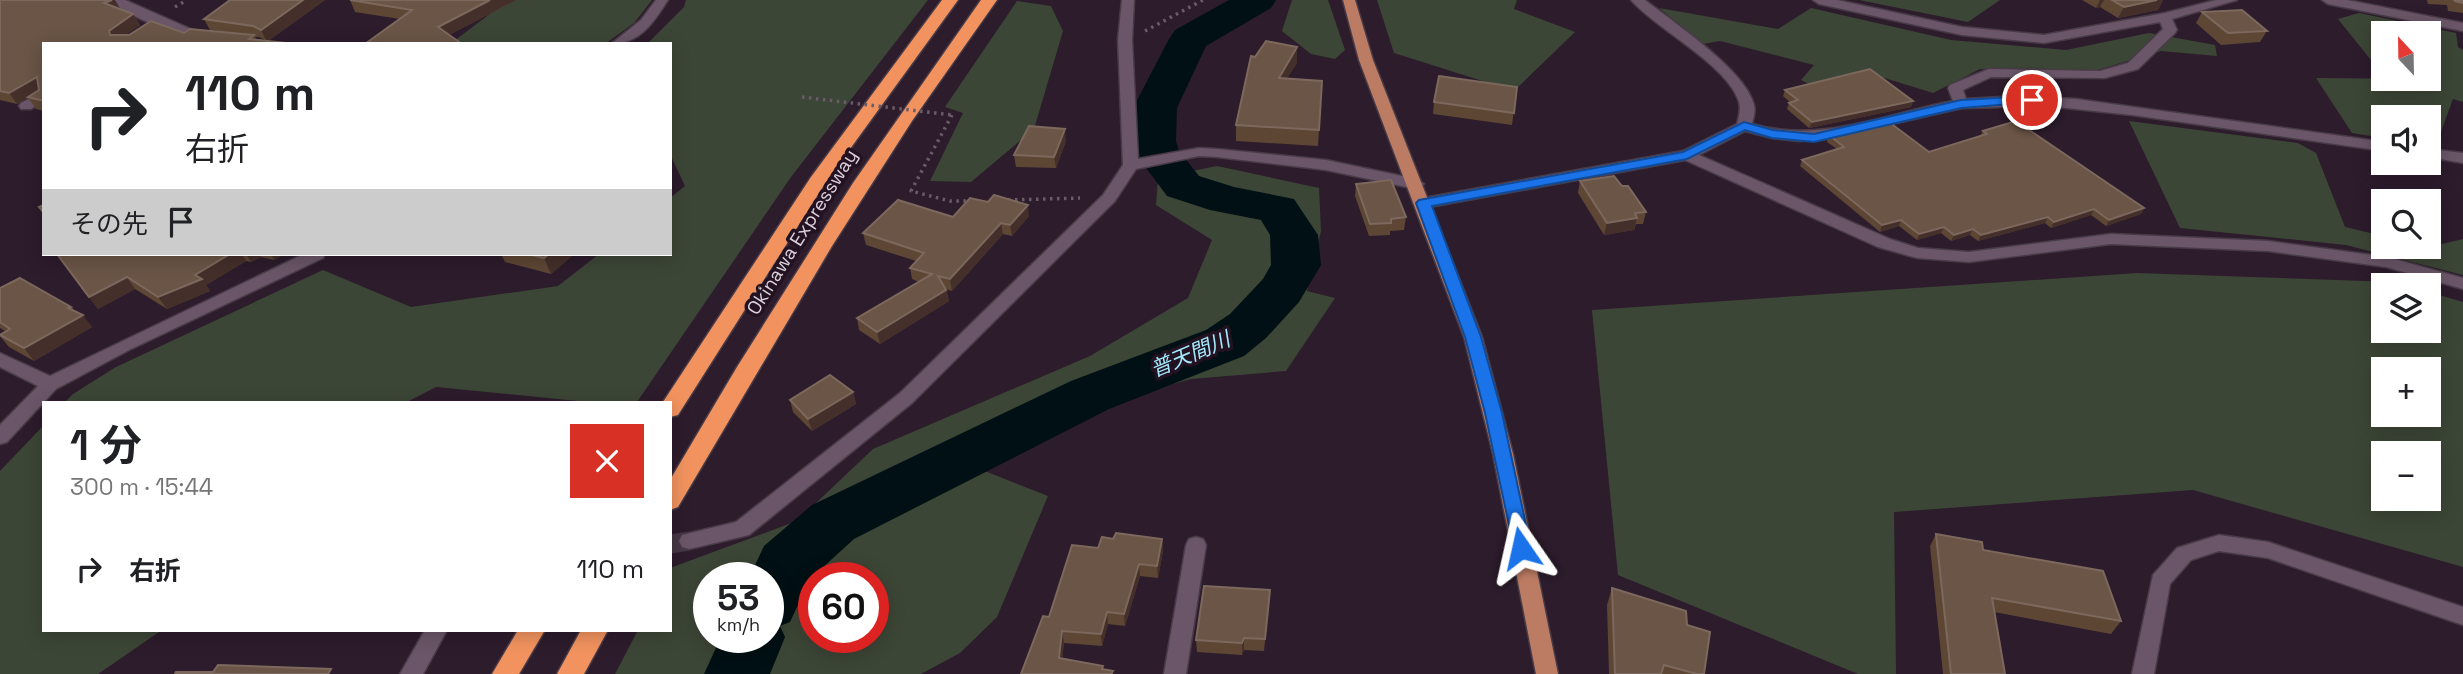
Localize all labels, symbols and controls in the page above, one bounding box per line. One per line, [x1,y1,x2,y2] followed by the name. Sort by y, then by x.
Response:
[2371,21,2441,91] north arrow
[2371,21,2441,511] map controls
[185,62,315,124] text: 110 m
[70,70,161,161] icon: right
[2002,70,2062,130] pin
[2013,81,2051,119] icon: arrive
[2371,105,2441,175] button: sound
[185,129,249,169] text: 右折
[741,145,863,319] street label: Okinawa Expressway
[2371,189,2441,259] button: search
[162,203,200,241] icon: arrive
[70,207,148,241] text: その先
[2371,273,2441,343] button: layers
[1146,324,1236,383] water label: 普天間川
[2371,357,2441,427] button: +
[70,419,142,472] text: 1 分
[570,424,644,498] button: close
[2371,441,2441,511] button: −
[70,472,213,502] text: 300 m · 15:44
[1484,511,1558,585] position arrow
[70,550,108,588] icon: right
[577,552,644,586] text: 110 m
[129,554,181,588] text: 右折
[798,562,889,653] speed limit sign: 60
[717,576,760,620] text: 53
[717,613,760,636] text: km/h

